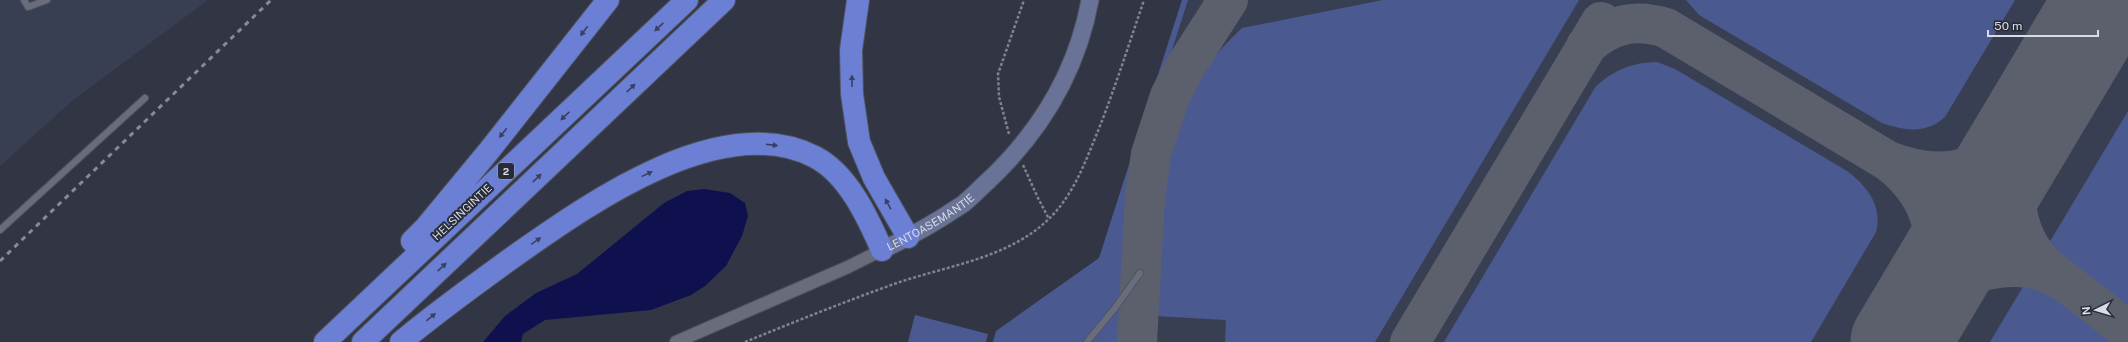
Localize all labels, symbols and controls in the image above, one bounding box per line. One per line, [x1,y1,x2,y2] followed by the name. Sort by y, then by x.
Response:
[1988,12,2098,38] scale bar
[1994,19,2022,33] text: 50 m
[654,22,664,32] one-way arrow
[581,26,589,36] one-way arrow
[849,74,855,87] one-way arrow
[626,84,636,93] one-way arrow
[560,111,570,121] one-way arrow
[499,127,508,138] one-way arrow
[766,141,778,148] one-way arrow
[498,163,514,179] road number: 2
[642,171,653,177] one-way arrow
[532,173,542,183] one-way arrow
[430,181,494,242] street label: HELSINGINTIE
[885,191,977,253] street label: LENTOASEMANTIE
[885,198,892,210] one-way arrow
[531,237,542,245] one-way arrow
[437,262,447,272] one-way arrow
[2076,290,2116,330] north arrow
[2080,306,2092,316] text: N
[426,313,437,322] one-way arrow

